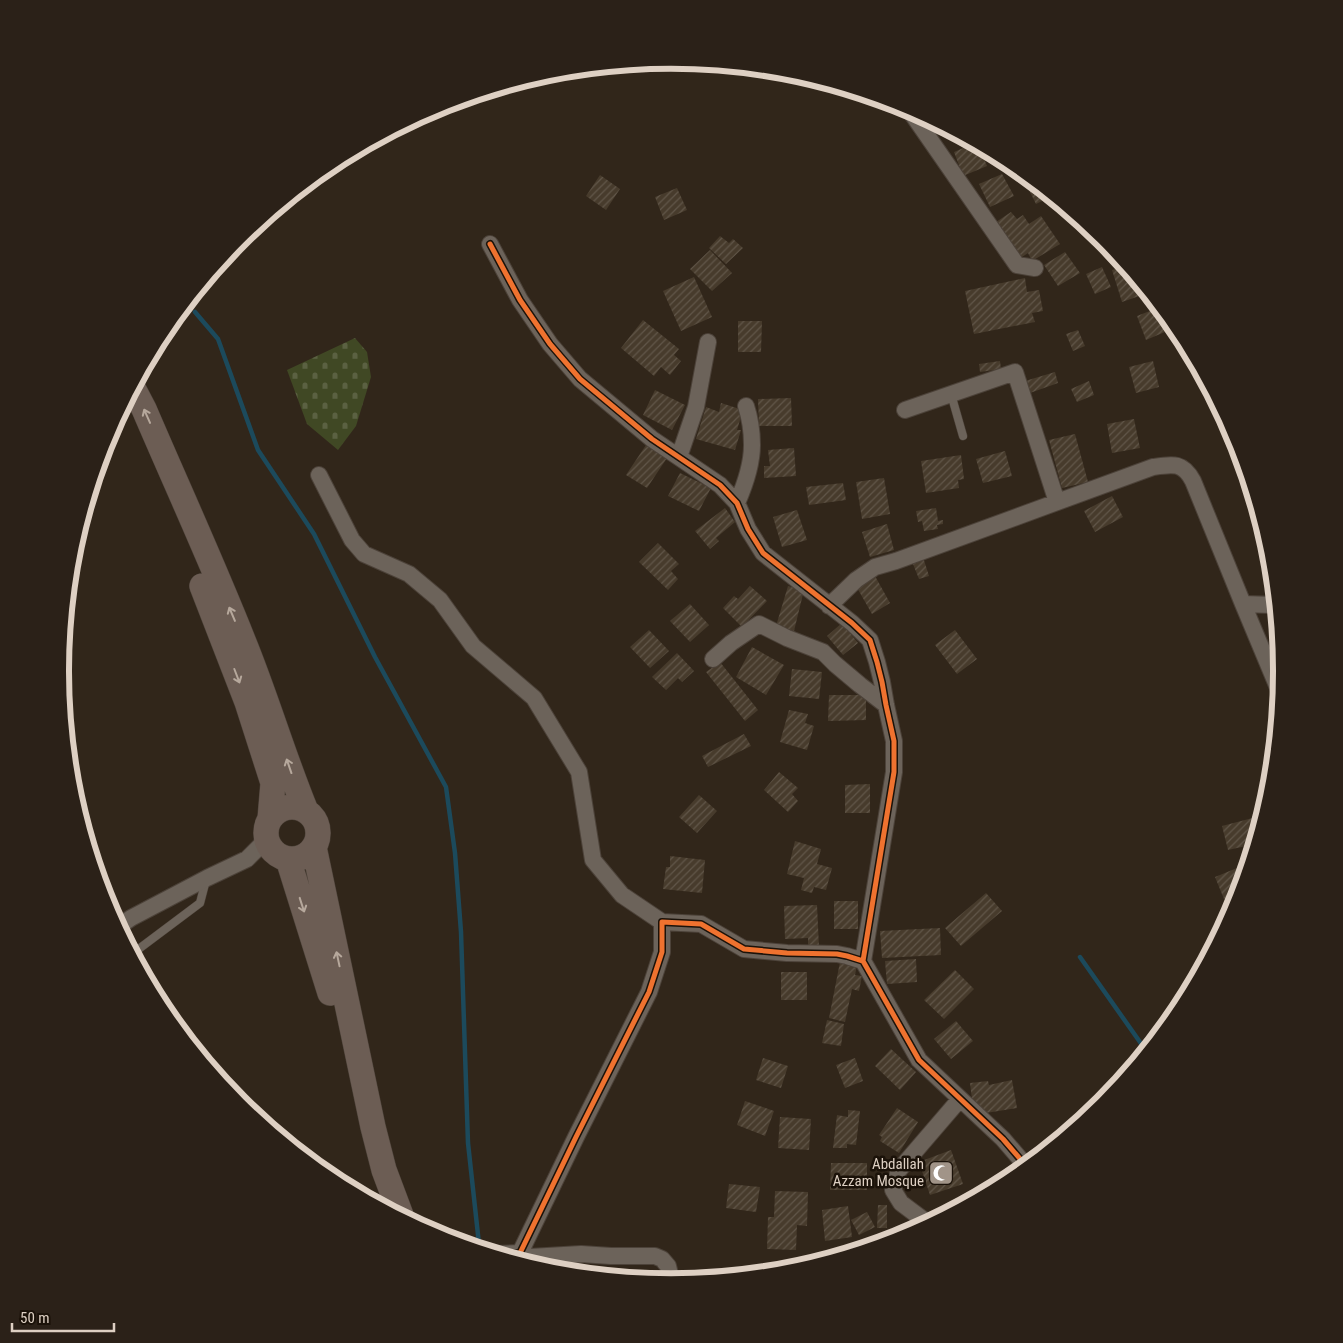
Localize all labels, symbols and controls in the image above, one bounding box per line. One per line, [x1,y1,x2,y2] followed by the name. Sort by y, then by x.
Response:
[142,409,152,424] one-way arrow
[227,607,237,622] one-way arrow
[233,668,243,683] one-way arrow
[284,759,293,774] one-way arrow
[298,897,308,913] one-way arrow
[332,952,342,968] one-way arrow
[833,1155,924,1190] place label: Abdallah Azzam Mosque
[928,1160,954,1186] mosque icon: Abdallah Azzam Mosque
[12,1300,115,1332] scale bar
[20,1309,50,1327] text: 50 m

